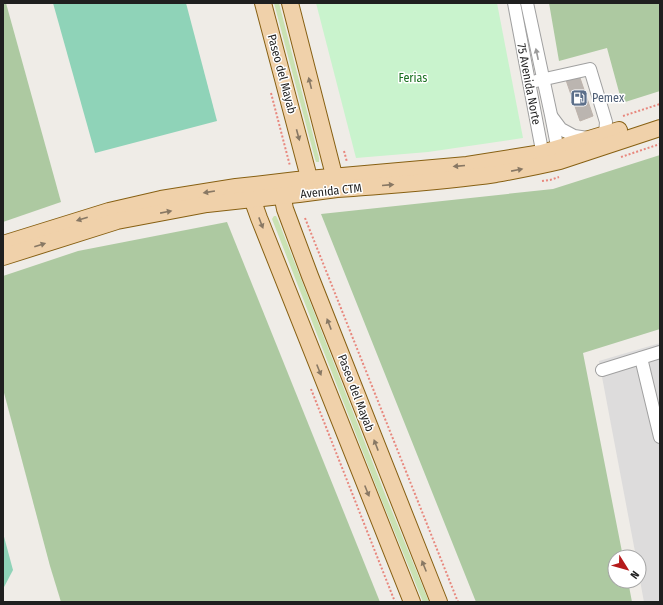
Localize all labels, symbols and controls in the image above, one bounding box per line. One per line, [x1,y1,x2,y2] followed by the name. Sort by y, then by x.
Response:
[265,33,299,115] street label: Paseo del Mayab
[514,42,544,126] street label: 75 Avenida Norte
[534,48,540,60] one-way arrow
[399,71,427,85] park label: Ferias
[307,77,313,89] one-way arrow
[569,88,589,108] fuel station icon: Pemex
[592,91,625,105] place label: Pemex
[295,130,301,142] one-way arrow
[453,162,465,169] one-way arrow
[511,166,523,172] one-way arrow
[300,181,362,201] street label: Avenida CTM
[382,182,394,188] one-way arrow
[203,189,215,195] one-way arrow
[159,208,172,214] one-way arrow
[76,216,88,222] one-way arrow
[259,217,265,229] one-way arrow
[34,242,46,248] one-way arrow
[325,317,331,329] one-way arrow
[335,352,377,434] street label: Paseo del Mayab
[317,364,323,376] one-way arrow
[373,438,379,450] one-way arrow
[365,485,371,497] one-way arrow
[607,549,647,589] north arrow
[420,559,426,571] one-way arrow
[627,568,642,581] text: N

